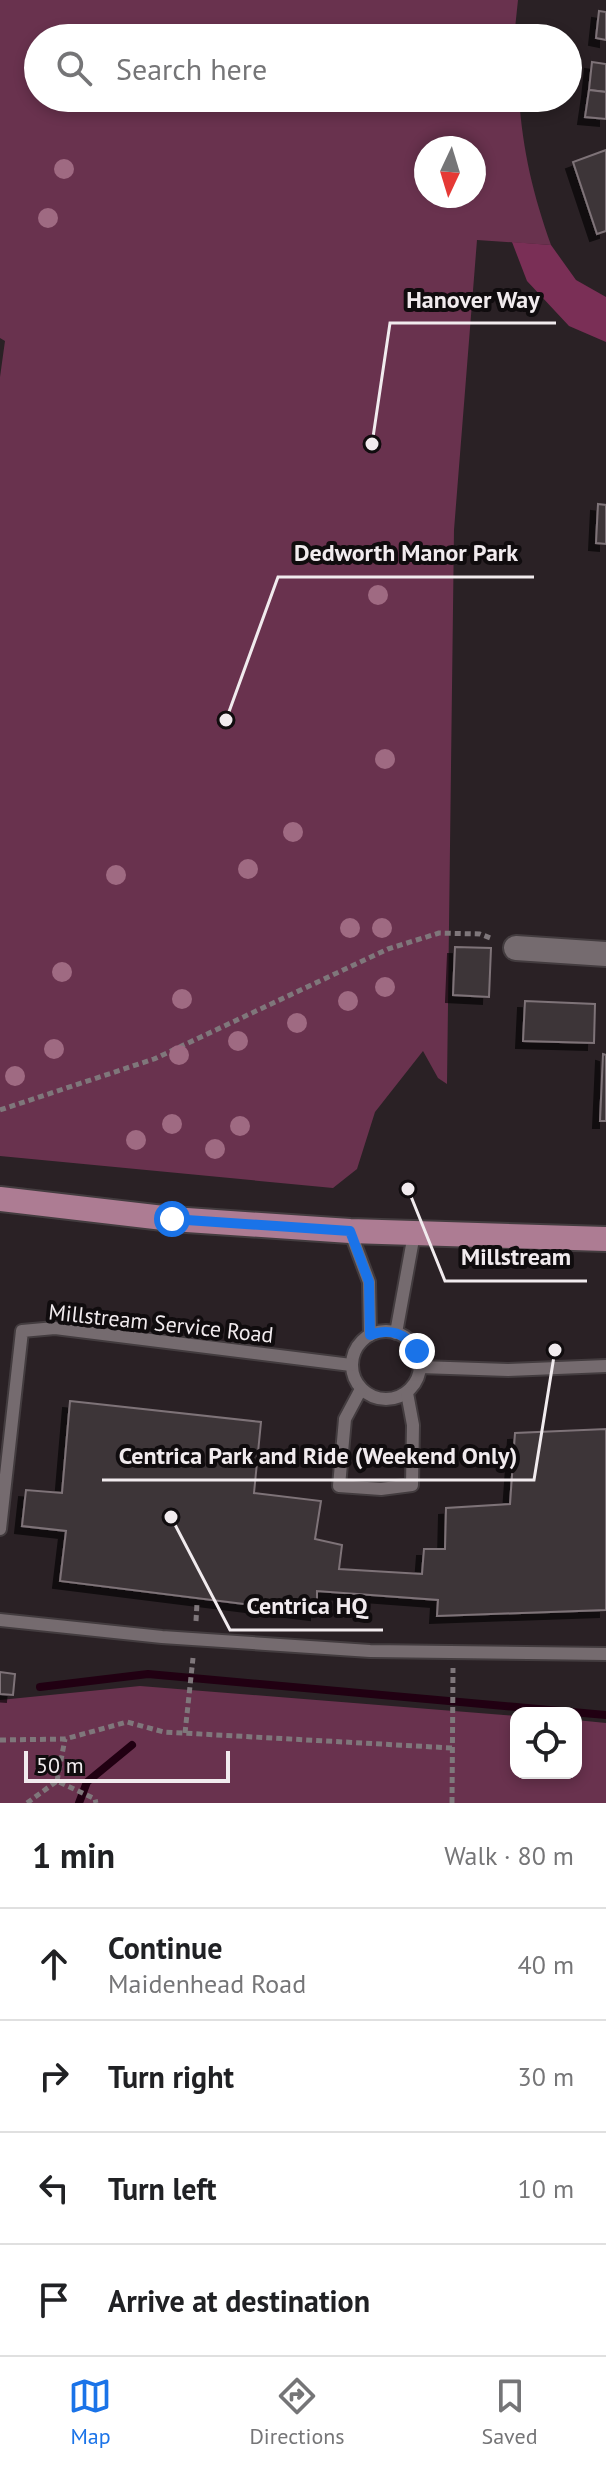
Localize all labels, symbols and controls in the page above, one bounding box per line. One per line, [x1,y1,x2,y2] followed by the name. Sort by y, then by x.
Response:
[24,24,582,112] search box
[52,46,96,90] icon: search
[116,49,267,88] text: Search here
[414,136,486,208] north arrow
[390,275,556,323] callout: Hanover Way
[406,284,540,315] text: Hanover Way
[278,529,534,577] callout: Dedworth Manor Park
[294,537,518,568] text: Dedworth Manor Park
[154,1201,190,1237] route start
[445,1233,587,1281] callout: Millstream
[461,1241,571,1272] text: Millstream
[47,1297,275,1349] street label: Millstream Service Road
[399,1333,435,1369] route end
[102,1432,534,1480] callout: Centrica Park and Ride (Weekend Only)
[119,1440,517,1471] text: Centrica Park and Ride (Weekend Only)
[230,1582,383,1630] callout: Centrica HQ
[246,1590,368,1621] text: Centrica HQ
[510,1707,582,1779] map controls
[510,1707,582,1779] button: locate
[24,1747,230,1783] scale bar
[36,1751,84,1779] text: 50 m
[32,1833,115,1877] text: 1 min
[444,1839,574,1872] text: Walk · 80 m
[108,1928,222,1967] text: Continue
[32,1942,76,1986] icon: ahead
[518,1948,574,1981] text: 40 m
[108,1967,306,2000] text: Maidenhead Road
[32,2054,76,2098] icon: right
[108,2057,234,2096] text: Turn right
[518,2060,574,2093] text: 30 m
[32,2166,76,2210] icon: left
[108,2169,216,2208] text: Turn left
[518,2172,574,2205] text: 10 m
[32,2278,76,2322] icon: arrive
[108,2281,370,2320] text: Arrive at destination
[68,2374,112,2450] tab: Map
[249,2374,345,2450] tab: Directions
[482,2374,537,2450] tab: Saved

